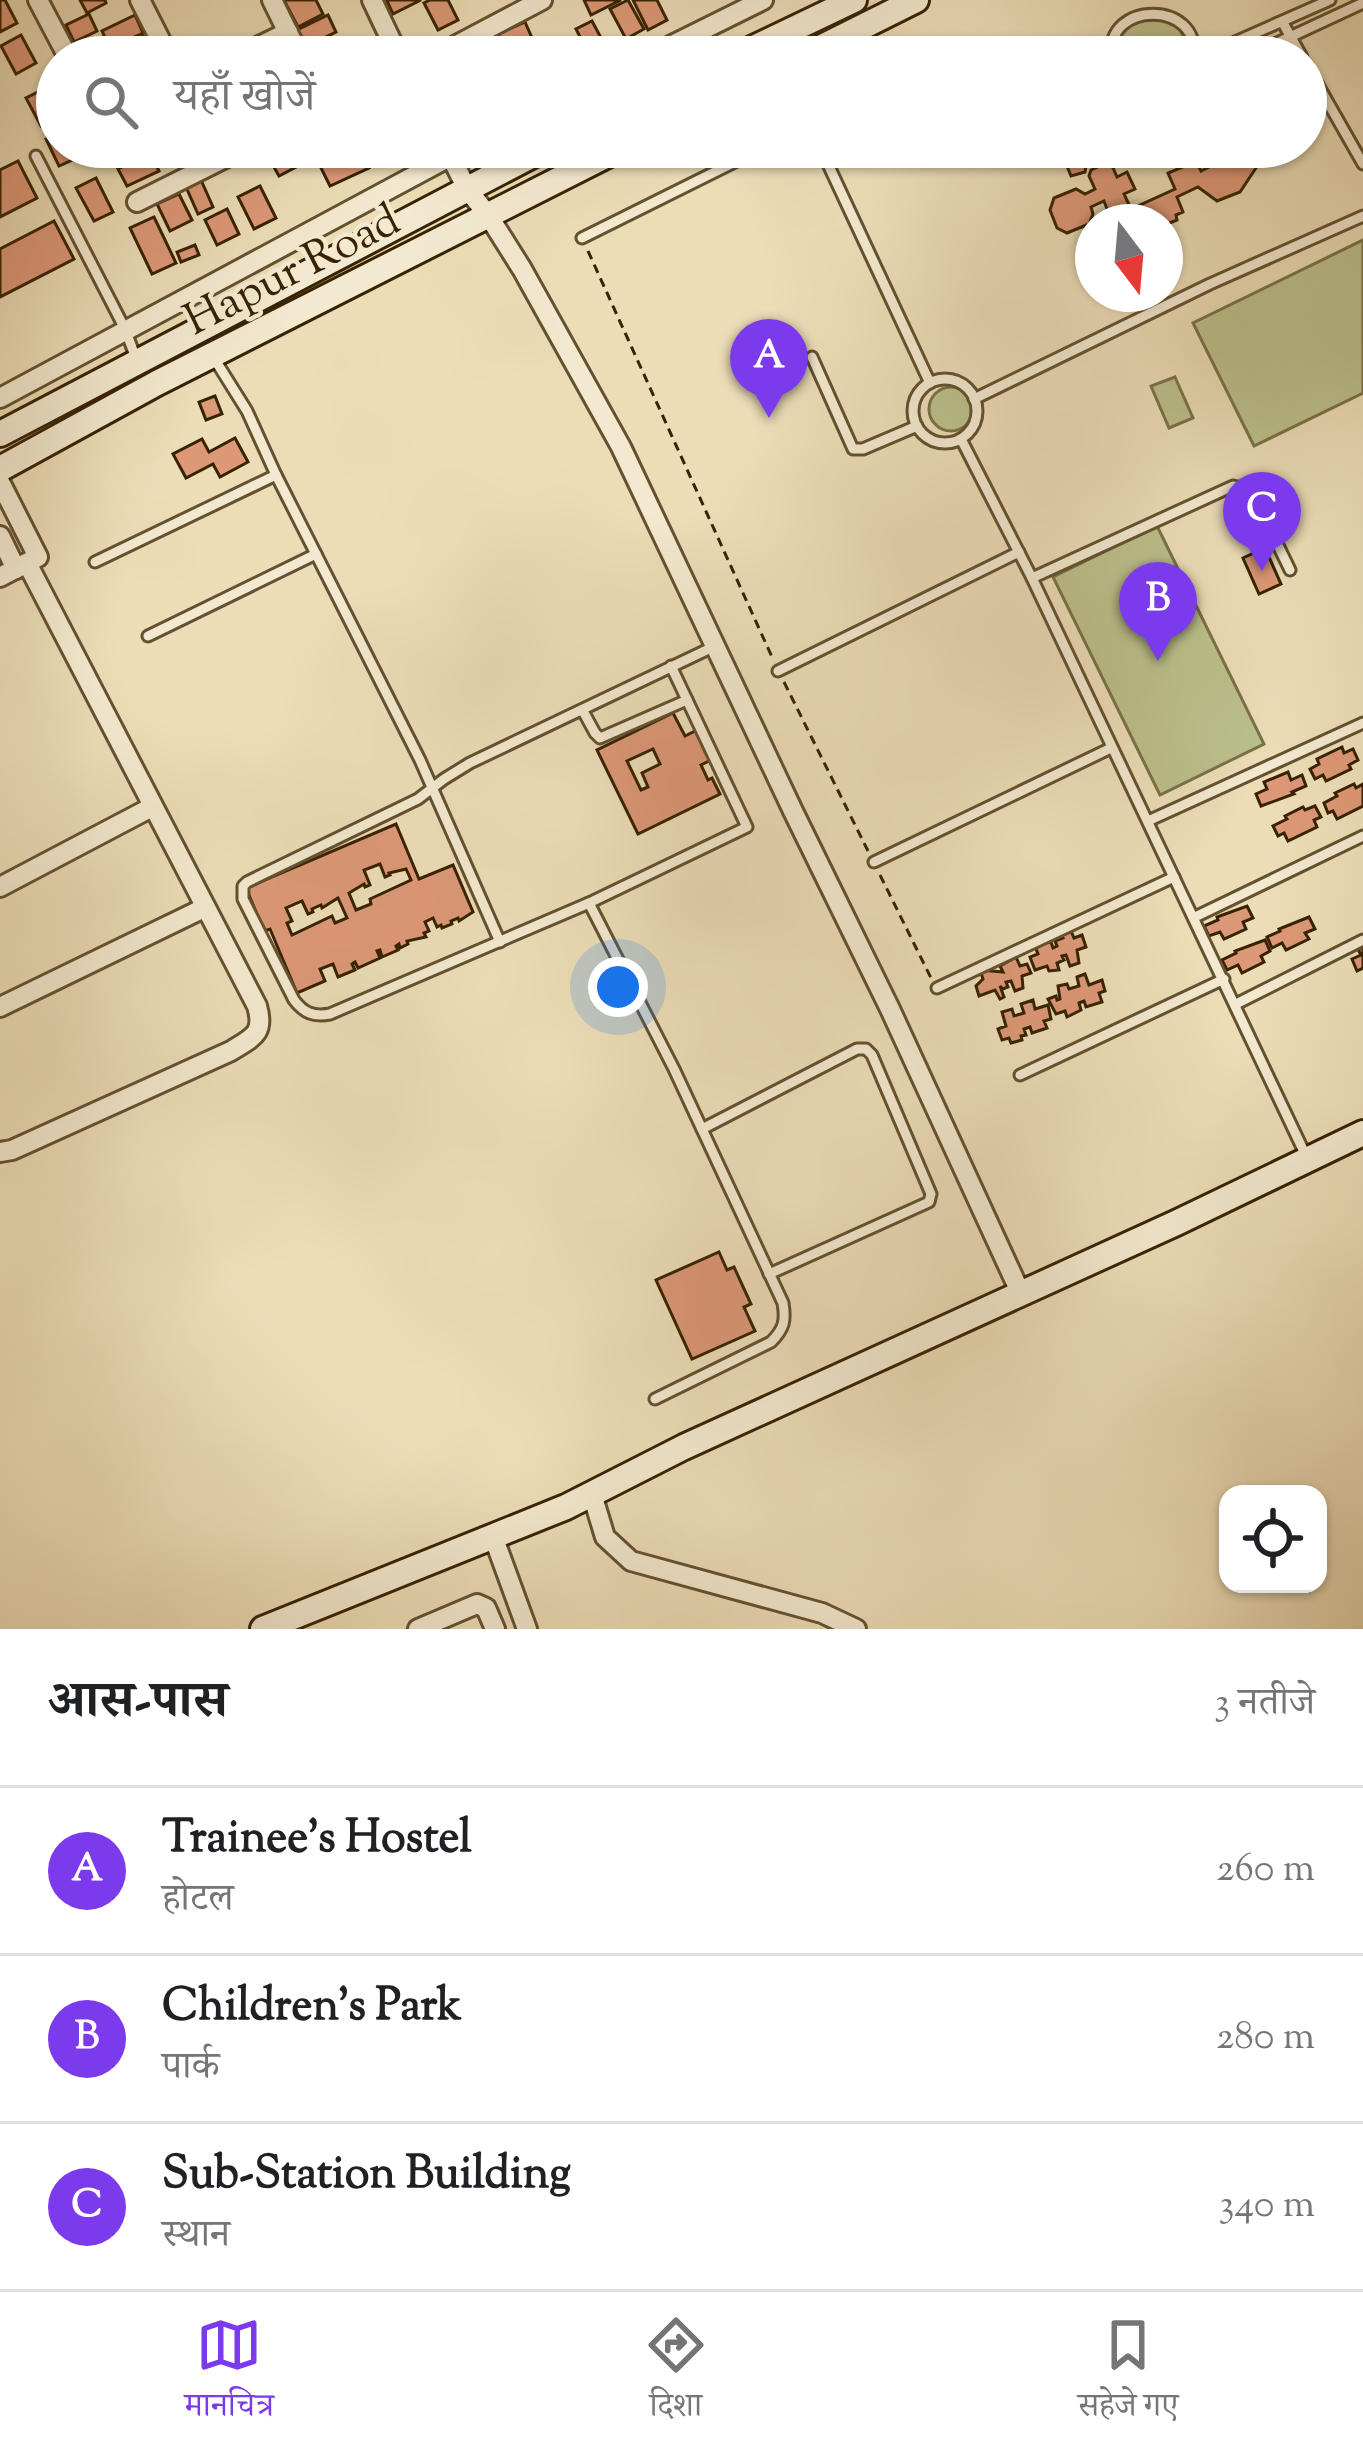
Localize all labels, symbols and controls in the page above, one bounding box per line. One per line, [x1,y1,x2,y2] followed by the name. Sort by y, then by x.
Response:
[36,36,1327,168] search box
[174,67,315,132] text: यहाँ खोजें
[78,69,144,135] icon: search
[174,191,413,355] street label: Hapur Road
[1075,204,1183,312] north arrow
[730,319,808,418] pin: A
[1223,472,1301,571] pin: C
[1119,562,1197,661] pin: B
[588,957,648,1017] your location
[1219,1485,1327,1593] map controls
[1219,1485,1327,1593] button: locate
[48,1667,228,1740] text: आस-पास
[1214,1677,1315,1733] text: 3 नतीजे
[162,1808,472,1873] text: Trainee's Hostel
[71,1843,103,1899] text: A
[1216,1843,1315,1899] text: 260 m
[162,1873,234,1929] text: होटल
[162,1976,462,2041] text: Children's Park
[75,2011,99,2067] text: B
[1216,2011,1315,2067] text: 280 m
[162,2041,219,2097] text: पार्क
[162,2144,571,2209] text: Sub-Station Building
[71,2179,103,2235] text: C
[1219,2179,1315,2235] text: 340 m
[162,2209,230,2265] text: स्थान
[184,2312,274,2437] tab: मानचित्र
[643,2312,709,2437] tab: दिशा
[1078,2312,1179,2437] tab: सहेजे गए

